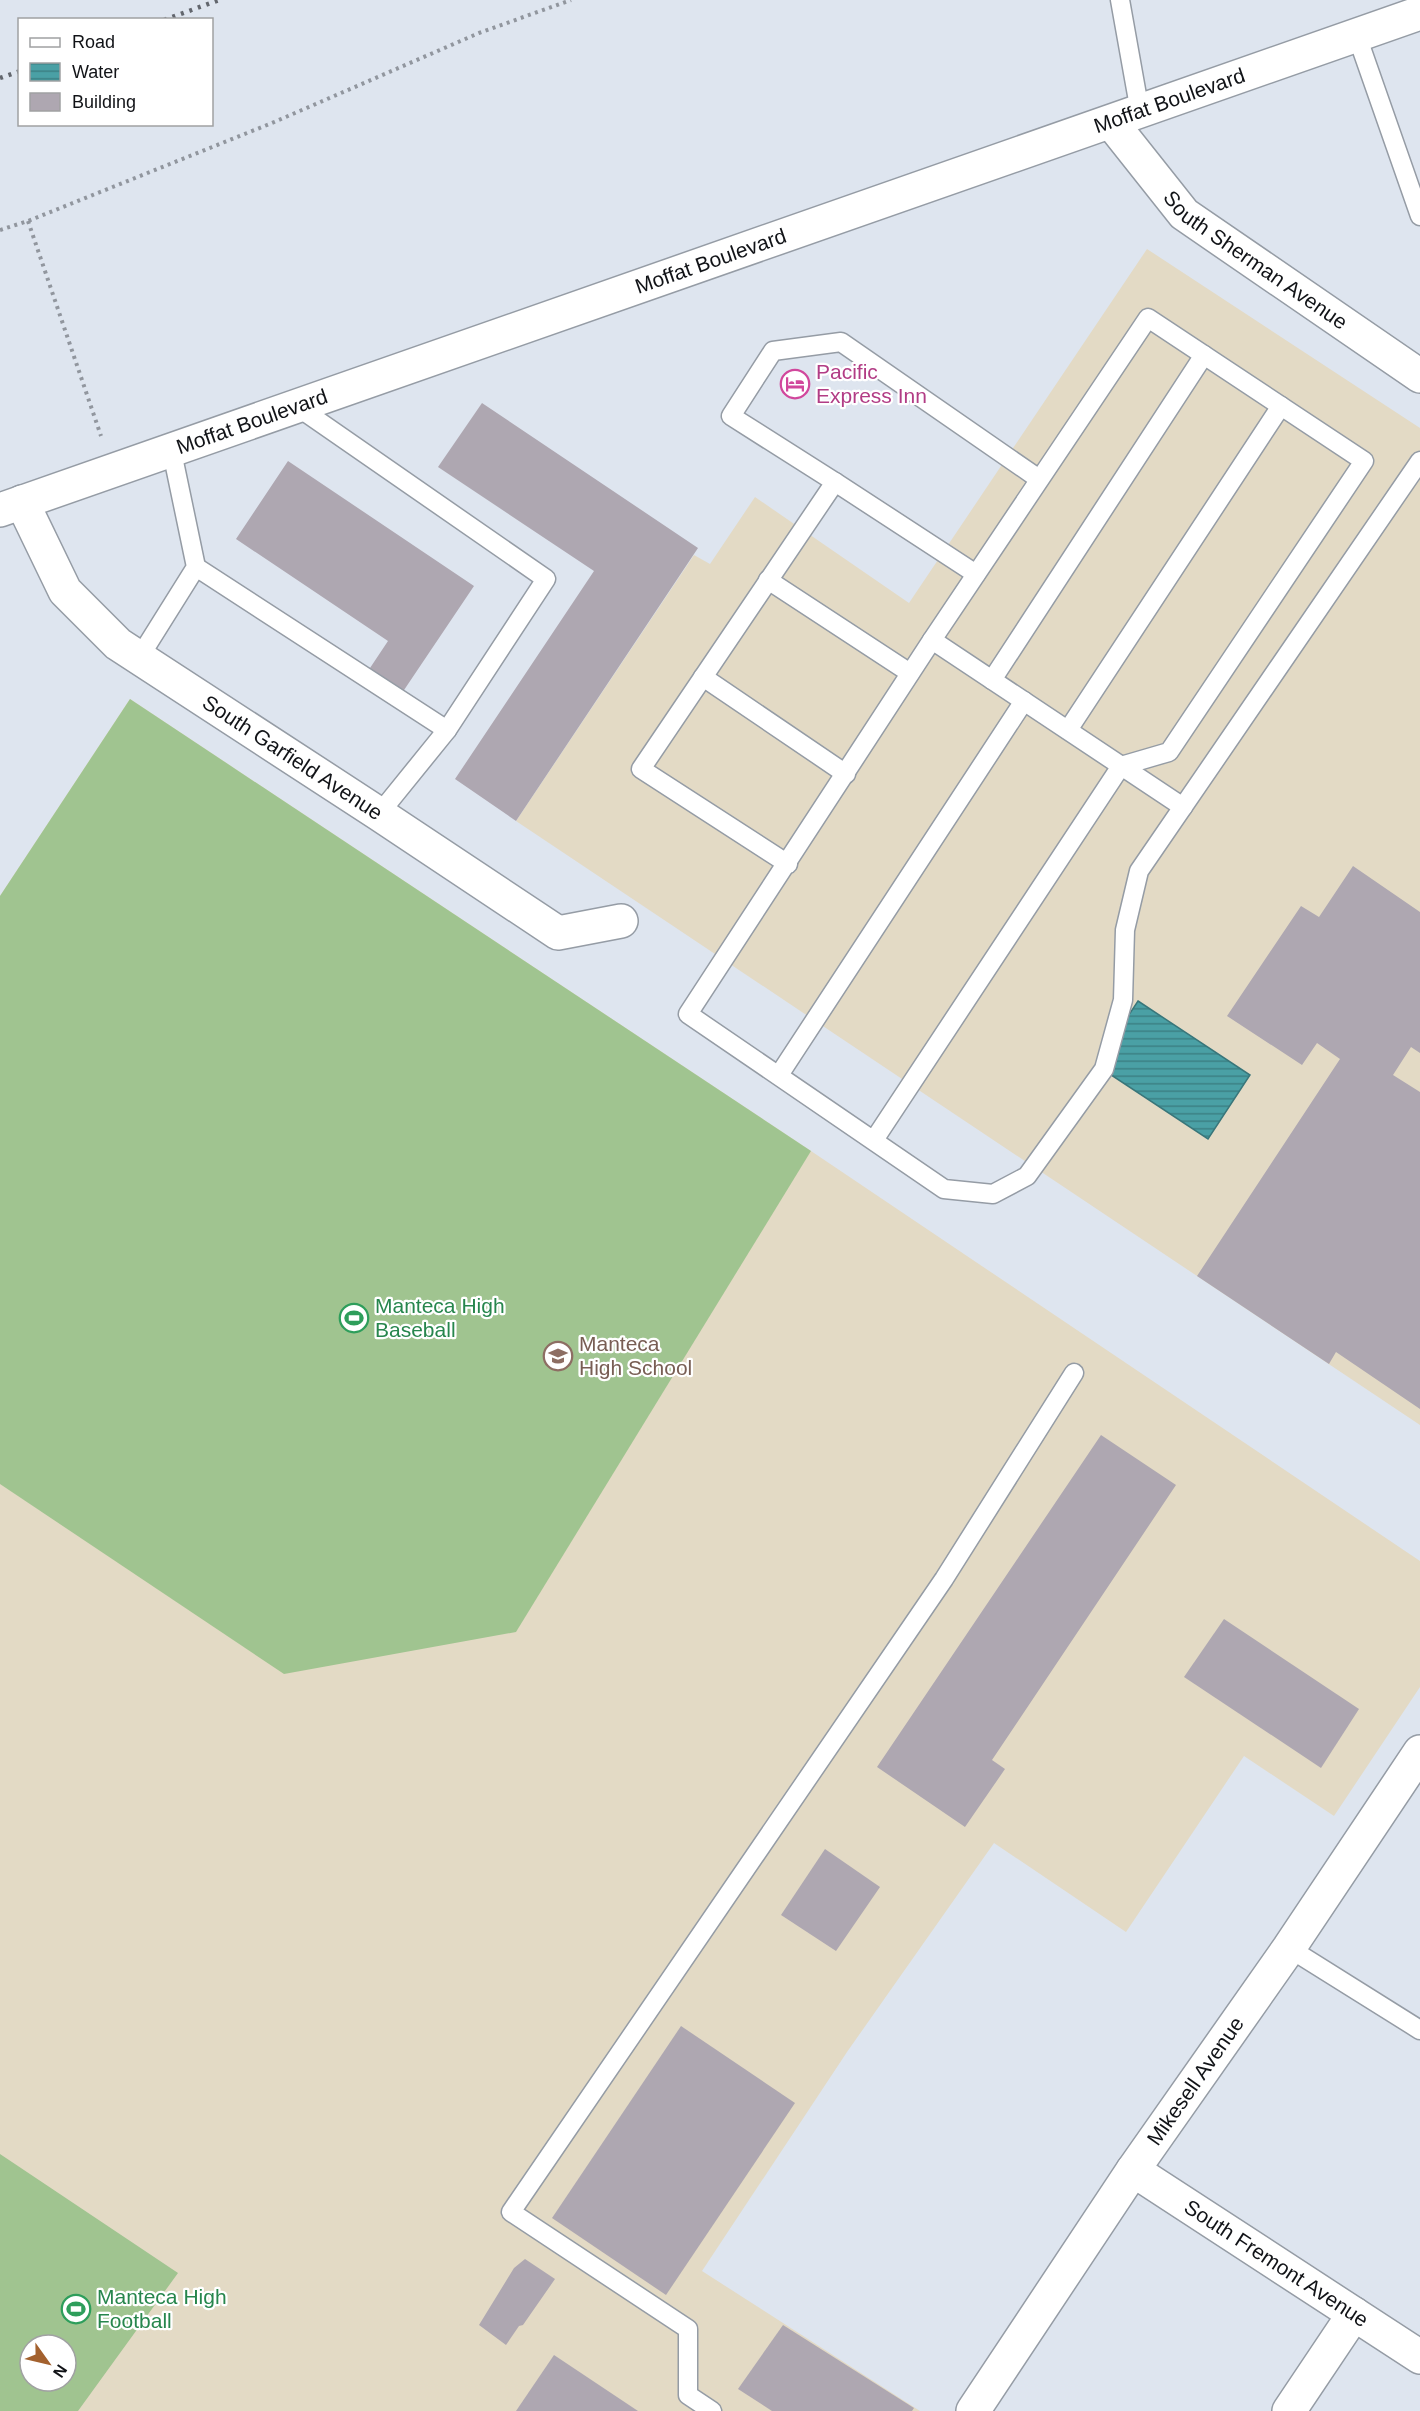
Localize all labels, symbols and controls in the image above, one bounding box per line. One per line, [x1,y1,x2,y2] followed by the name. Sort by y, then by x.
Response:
[18,18,213,126] legend
[72,32,115,52] text: Road
[72,62,119,82] text: Water
[1091,63,1248,137] street label: Moffat Boulevard
[72,92,136,112] text: Building
[1159,186,1352,334] street label: South Sherman Avenue
[632,224,789,298] street label: Moffat Boulevard
[816,360,927,407] place label: Pacific Express Inn
[779,368,811,400] hotel icon: Pacific Express Inn
[173,384,330,458] street label: Moffat Boulevard
[198,690,387,824] street label: South Garfield Avenue
[375,1294,505,1341] place label: Manteca High Baseball
[338,1302,370,1334] sports icon: Manteca High Baseball
[579,1332,692,1379] place label: Manteca High School
[542,1340,574,1372] school or university icon: Manteca High School
[1142,2012,1248,2149] street label: Mikesell Avenue
[1180,2195,1373,2331] street label: South Fremont Avenue
[97,2285,227,2332] place label: Manteca High Football
[60,2293,92,2325] sports icon: Manteca High Football
[18,2333,78,2393] north arrow
[50,2362,70,2381] text: N

